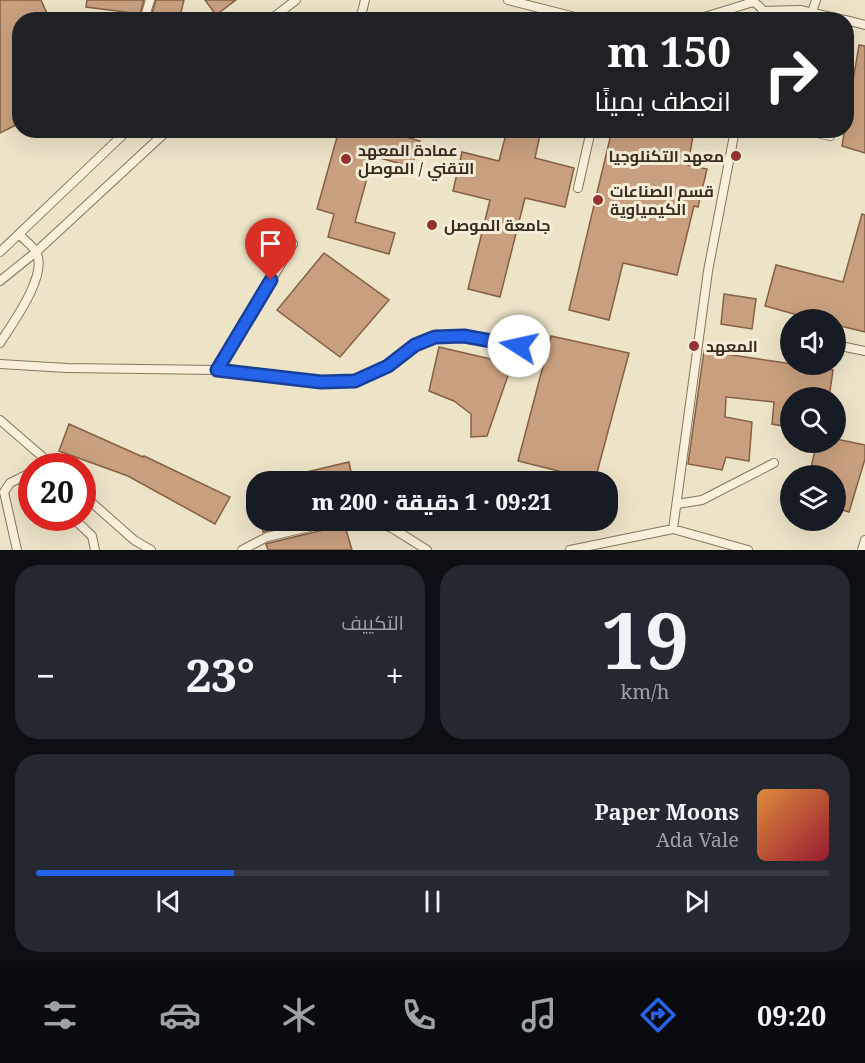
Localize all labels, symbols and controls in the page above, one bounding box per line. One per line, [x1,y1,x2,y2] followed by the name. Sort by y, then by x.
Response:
[607,22,731,79] text: 150 m
[752,36,830,114] icon: right
[594,82,731,119] text: انعطف يمينًا
[358,139,474,181] place label: عمادة المعهد التقني / الموصل
[609,145,724,167] place label: معهد التكنلوجيا
[729,149,743,163] marker: معهد التكنلوجيا
[339,152,353,166] marker: عمادة المعهد التقني / الموصل
[610,180,714,220] place label: قسم الصناعات الكيمياوية
[591,193,605,207] marker: قسم الصناعات الكيمياوية
[444,214,550,236] place label: جامعة الموصل
[245,218,296,280] pin
[425,218,439,232] marker: جامعة الموصل
[254,227,287,260] icon: arrive
[780,309,846,531] map controls
[780,309,846,375] button: sound
[487,314,551,378] position arrow
[706,335,758,357] place label: المعهد
[687,339,701,353] marker: المعهد
[780,387,846,453] button: search
[18,453,96,531] speed limit sign: 20
[780,465,846,531] button: layers
[312,486,552,516] text: 09:21 · 1 دقيقة · 200 m
[601,586,689,692] text: 19
[341,609,404,636] text: التكييف
[186,644,255,705] text: 23°
[36,653,55,698] text: −
[386,653,404,698] text: +
[620,678,670,705] text: km/h
[595,796,739,826] text: Paper Moons
[656,826,739,853] text: Ada Vale
[152,885,185,918] icon: previous
[416,885,449,918] icon: pause
[680,885,713,918] icon: next
[39,994,81,1036] icon: filters
[159,994,201,1036] icon: car
[278,994,320,1036] icon: climate
[398,994,440,1036] icon: phone
[518,994,560,1036] icon: music
[637,994,679,1036] icon: directions
[757,997,826,1034] text: 09:20

